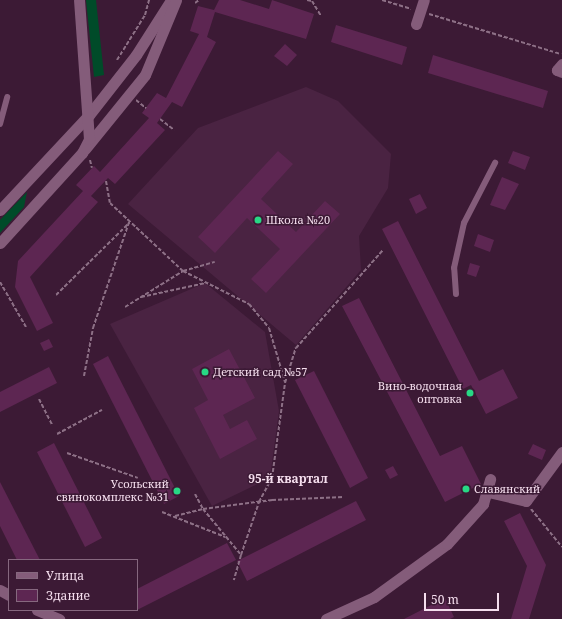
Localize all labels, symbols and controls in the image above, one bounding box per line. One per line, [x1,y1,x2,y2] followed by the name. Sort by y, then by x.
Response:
[266,213,330,227] place label: Школа №20
[253,215,263,225] marker: Школа №20
[213,365,307,379] place label: Детский сад №57
[200,367,210,377] marker: Детский сад №57
[378,380,462,406] place label: Вино-водочная оптовка
[465,388,475,398] marker: Вино-водочная оптовка
[248,472,328,486] district label: 95-й квартал
[56,478,169,504] place label: Усольский свинокомплекс №31
[474,482,540,496] place label: Славянский
[461,484,471,494] marker: Славянский
[172,486,182,496] marker: Усольский свинокомплекс №31
[8,559,138,611] legend
[46,567,84,584] text: Улица
[426,585,501,611] scale bar
[46,587,90,604] text: Здание
[431,591,459,608] text: 50 m

